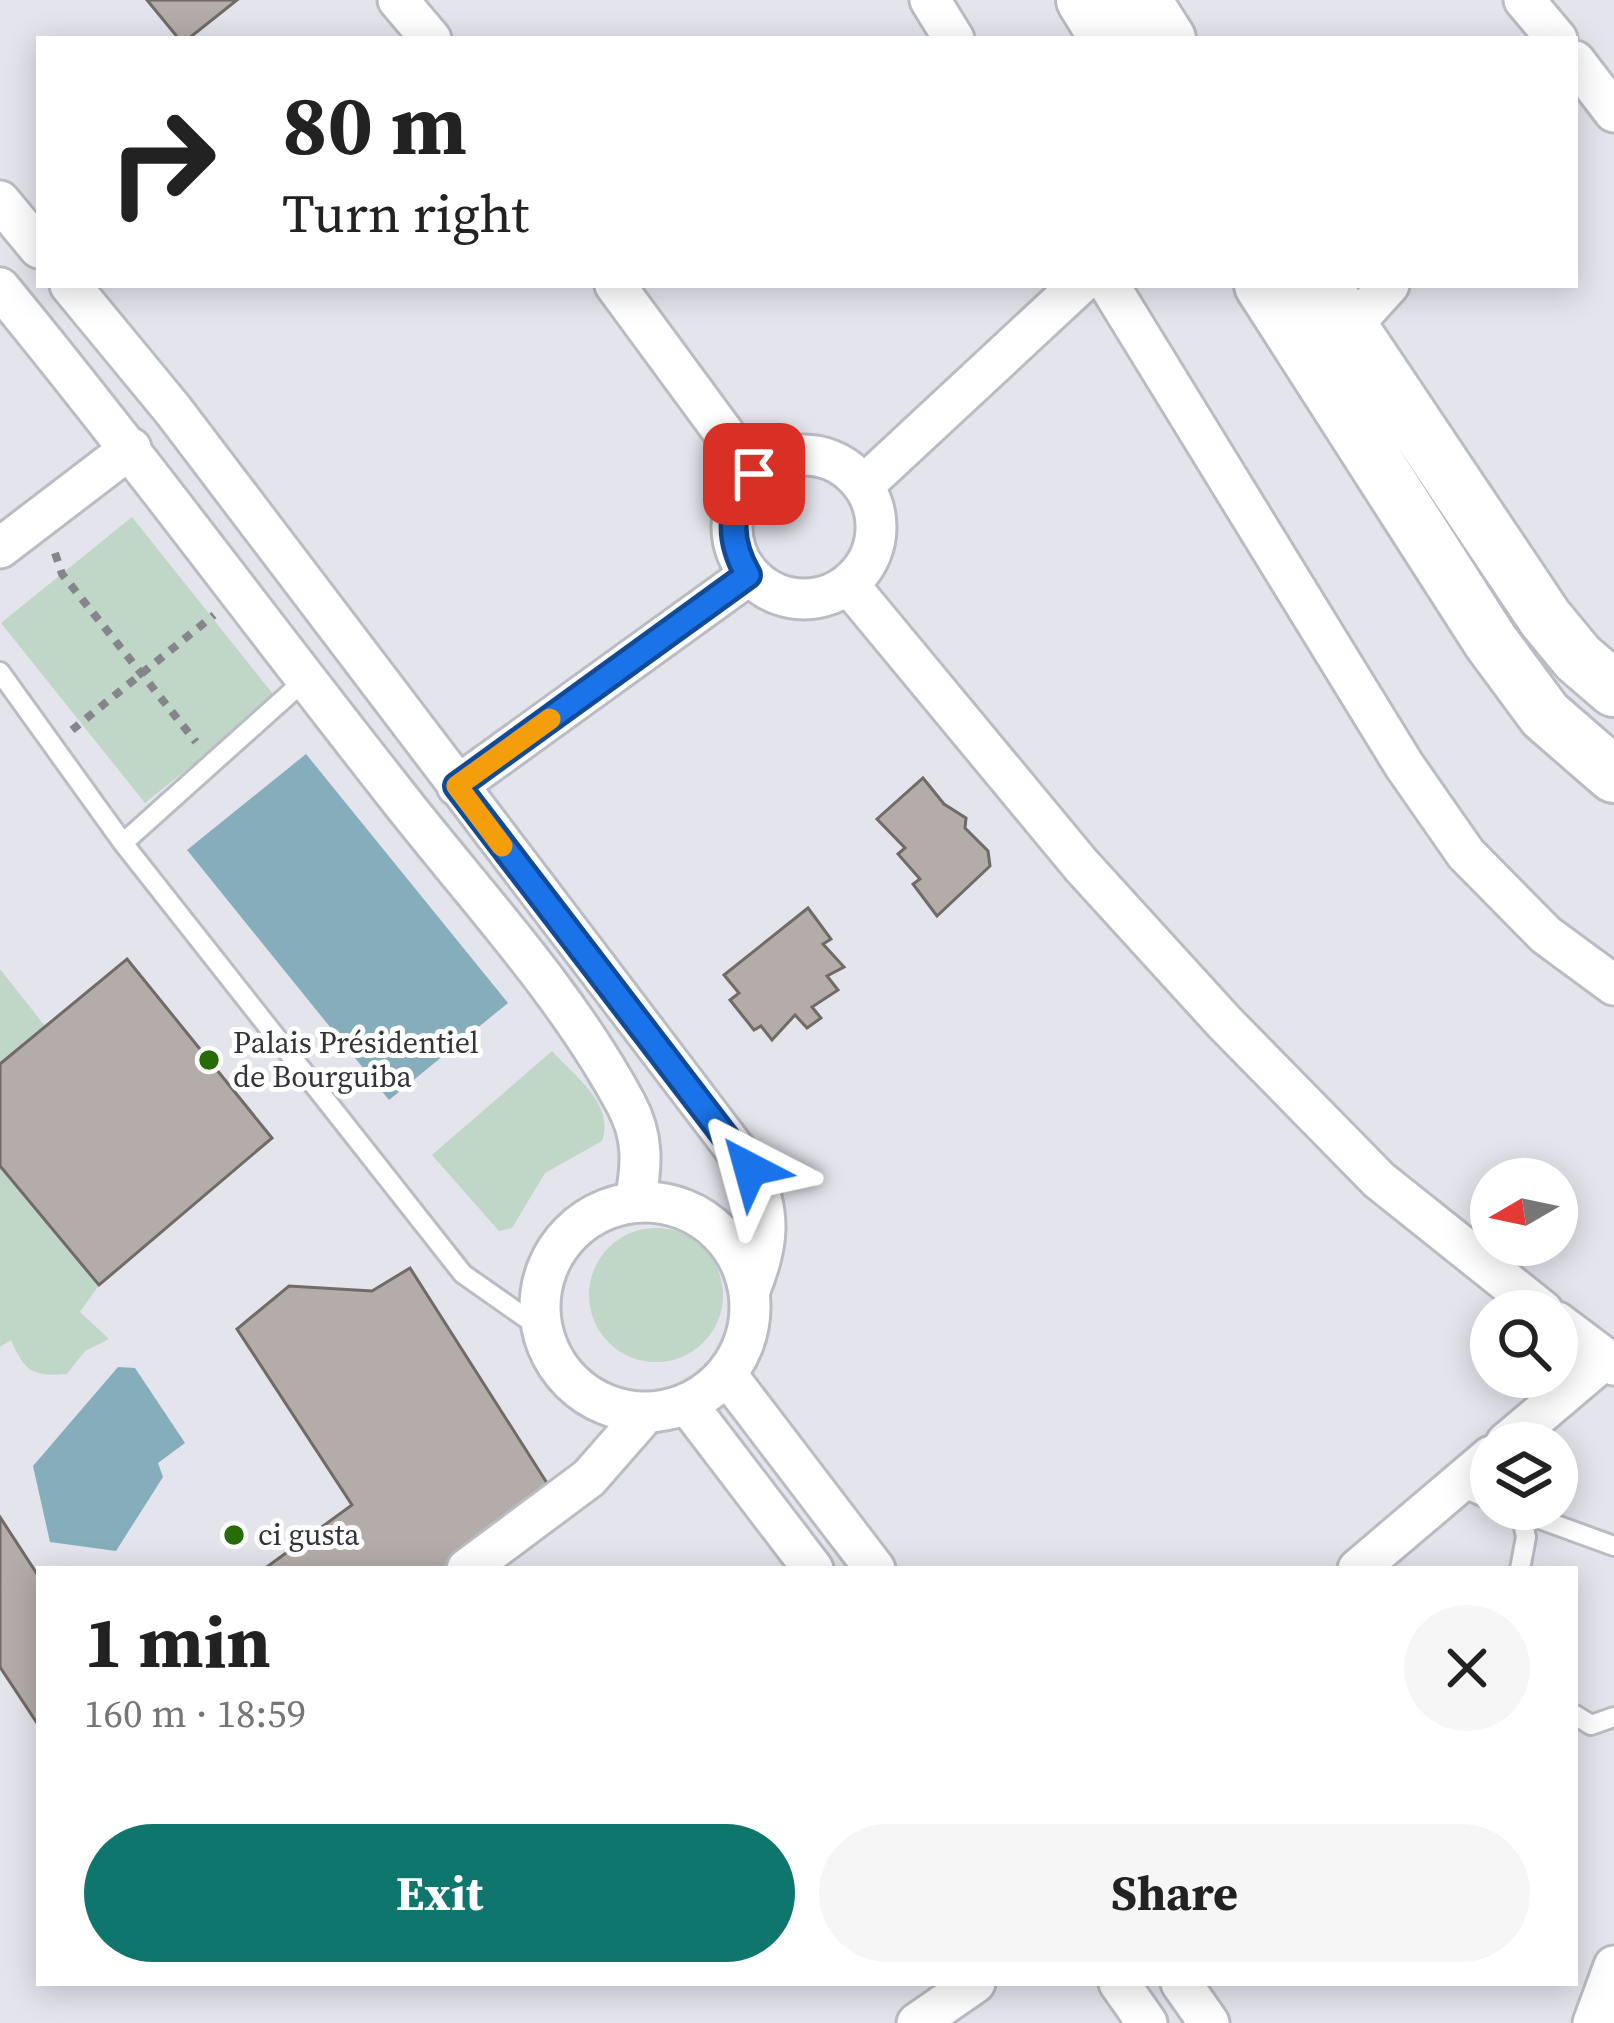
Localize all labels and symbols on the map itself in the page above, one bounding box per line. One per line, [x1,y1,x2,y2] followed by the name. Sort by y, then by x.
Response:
[703,423,805,525] pin
[233,1022,479,1097] place label: Palais Présidentiel de Bourguiba
[196,1047,222,1073] marker: Palais Présidentiel de Bourguiba
[687,1106,813,1232] position arrow
[1470,1158,1578,1266] north arrow
[258,1514,360,1555] place label: ci gusta
[221,1522,247,1548] marker: ci gusta

